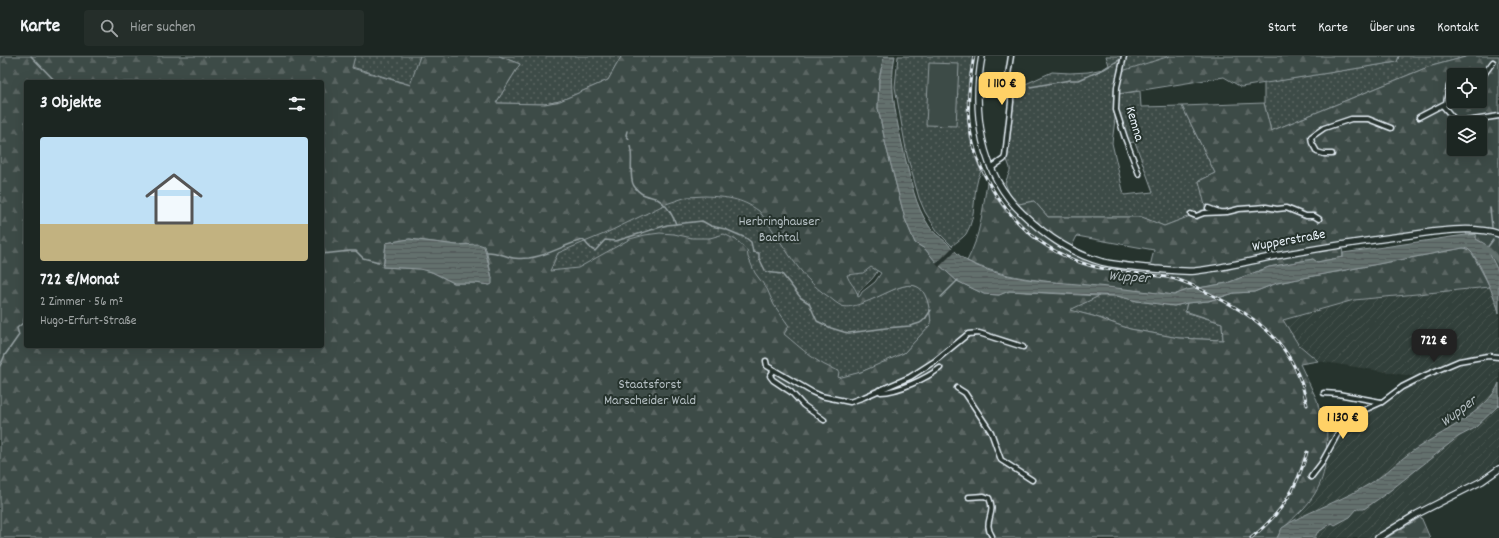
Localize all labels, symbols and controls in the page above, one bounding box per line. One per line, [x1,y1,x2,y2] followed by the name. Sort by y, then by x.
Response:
[84,10,364,46] search box
[20,14,60,41] text: Karte
[98,17,120,39] icon: search
[130,17,195,39] text: Hier suchen
[1268,18,1296,38] text: Start
[1318,18,1348,38] text: Karte
[1370,18,1415,38] text: Über uns
[1437,18,1479,38] text: Kontakt
[1447,68,1487,156] map controls
[1447,68,1487,108] button: locate
[965,72,1039,106] pin: 1 110 €
[988,75,1016,94] text: 1 110 €
[40,92,101,116] text: 3 Objekte
[286,93,308,115] icon: filters
[1120,104,1149,144] street label: Kemna
[1447,116,1487,156] button: layers
[138,163,210,235] icon: home
[738,212,820,248] park label: Herbringhauser Bachtal
[1251,225,1327,257] street label: Wupperstraße
[1108,266,1152,291] water label: Wupper
[40,269,119,293] text: 722 €/Monat
[40,293,123,312] text: 2 Zimmer · 56 m²
[40,312,137,331] text: Hugo-Erfurt-Straße
[1406,329,1462,363] pin: 722 €
[1421,332,1447,351] text: 722 €
[604,375,696,411] park label: Staatsforst Marscheider Wald
[1436,390,1483,433] water label: Wupper
[1306,406,1380,440] pin: 1 130 €
[1327,409,1359,428] text: 1 130 €

